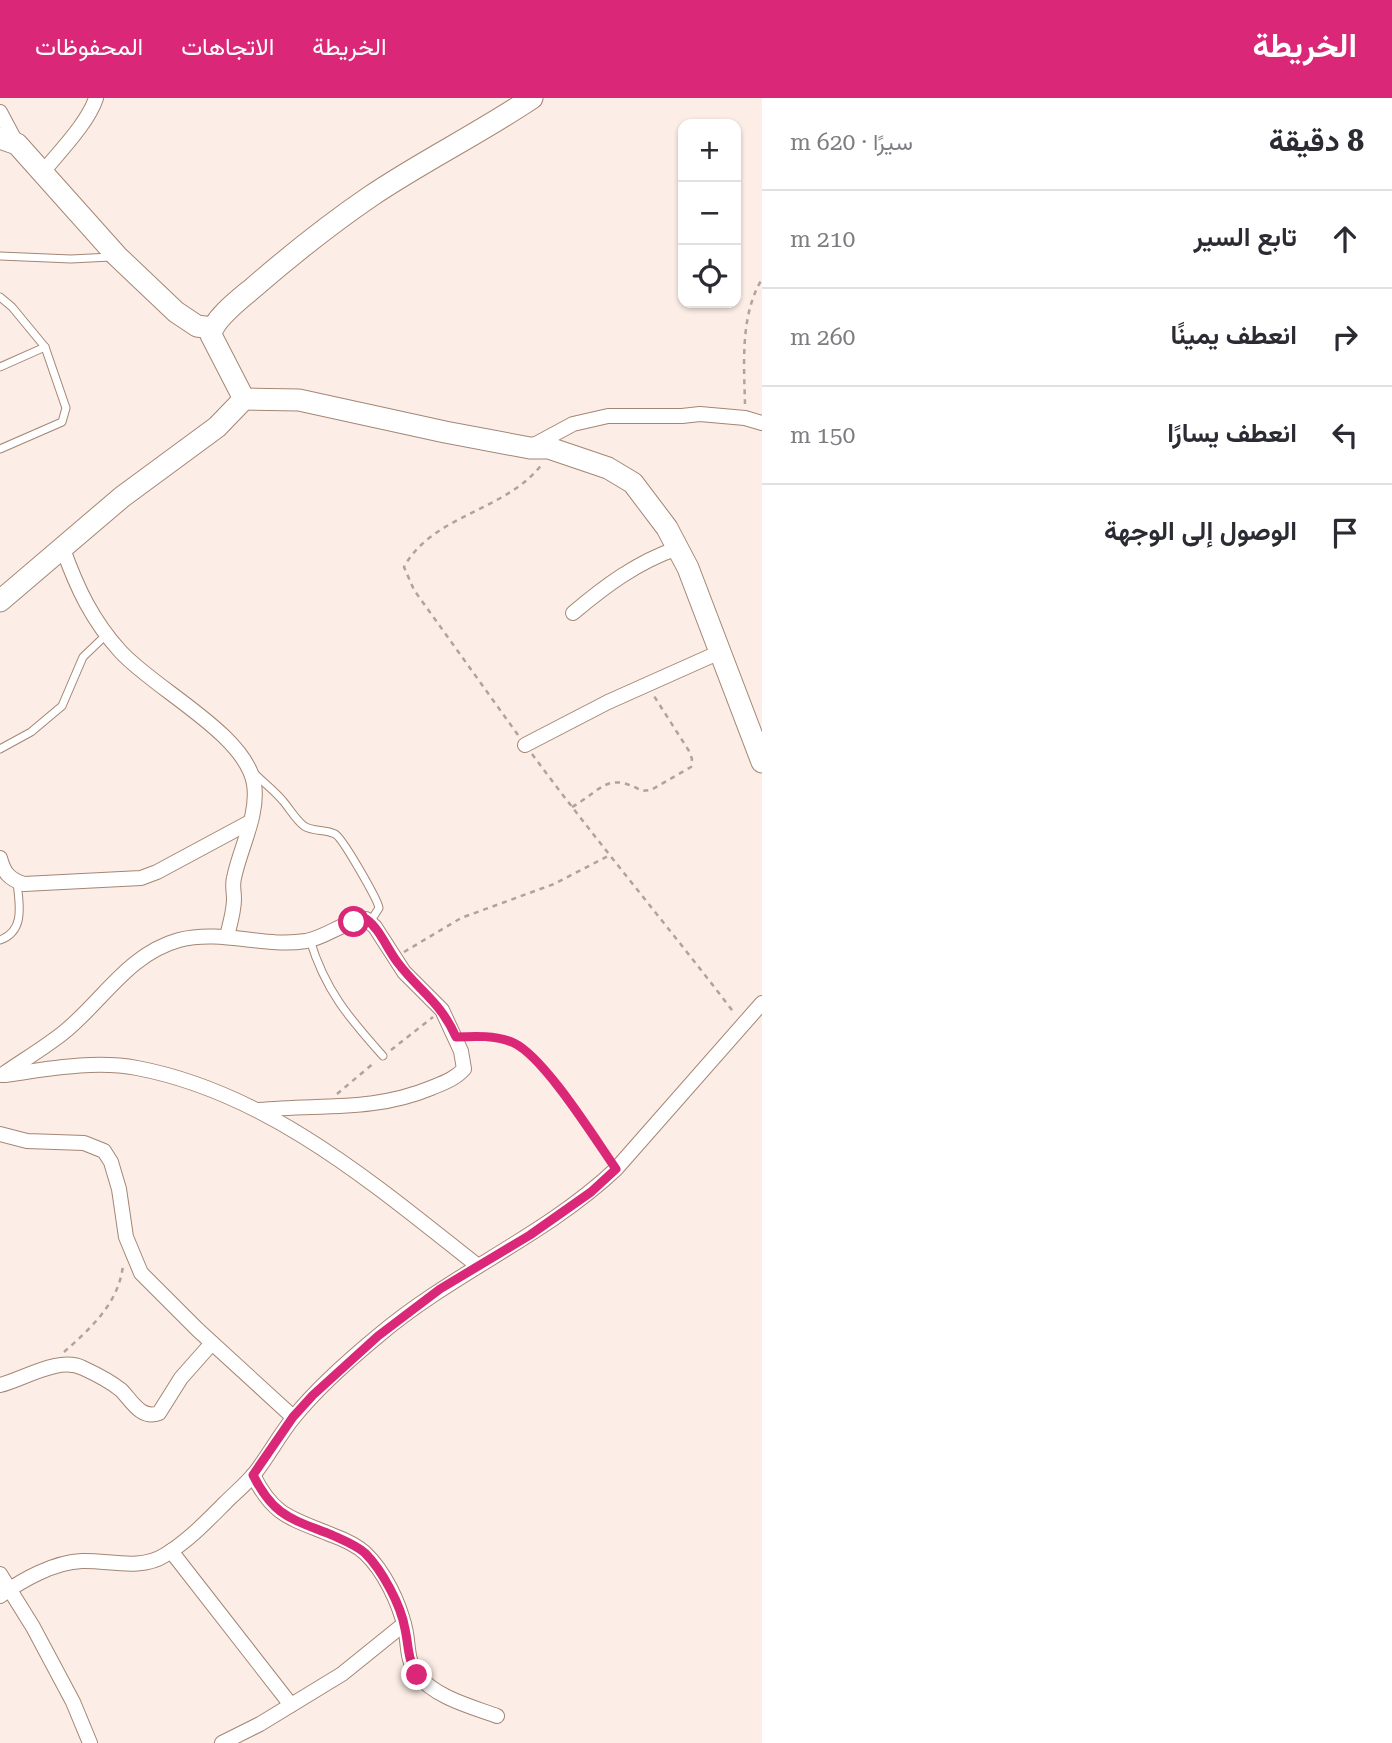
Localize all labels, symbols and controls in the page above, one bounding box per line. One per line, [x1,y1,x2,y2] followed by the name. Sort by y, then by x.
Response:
[1253,26,1357,65] text: الخريطة
[35,33,143,61] text: المحفوظات
[181,33,274,61] text: الاتجاهات
[312,33,387,61] text: الخريطة
[678,119,741,308] map controls
[678,119,741,182] button: +
[1269,123,1364,158] text: 8 دقيقة
[790,129,913,156] text: سيرًا · 620 m
[678,182,741,245] button: −
[1326,220,1364,258] icon: ahead
[1193,222,1297,252] text: تابع السير
[790,226,855,253] text: 210 m
[678,245,741,308] button: locate
[1326,318,1364,356] icon: right
[1171,320,1297,350] text: انعطف يمينًا
[790,324,855,351] text: 260 m
[1326,416,1364,454] icon: left
[1167,418,1297,448] text: انعطف يسارًا
[790,422,855,449] text: 150 m
[1326,514,1364,552] icon: arrive
[1104,516,1297,546] text: الوصول إلى الوجهة
[338,906,369,937] route start
[401,1659,432,1690] route end

